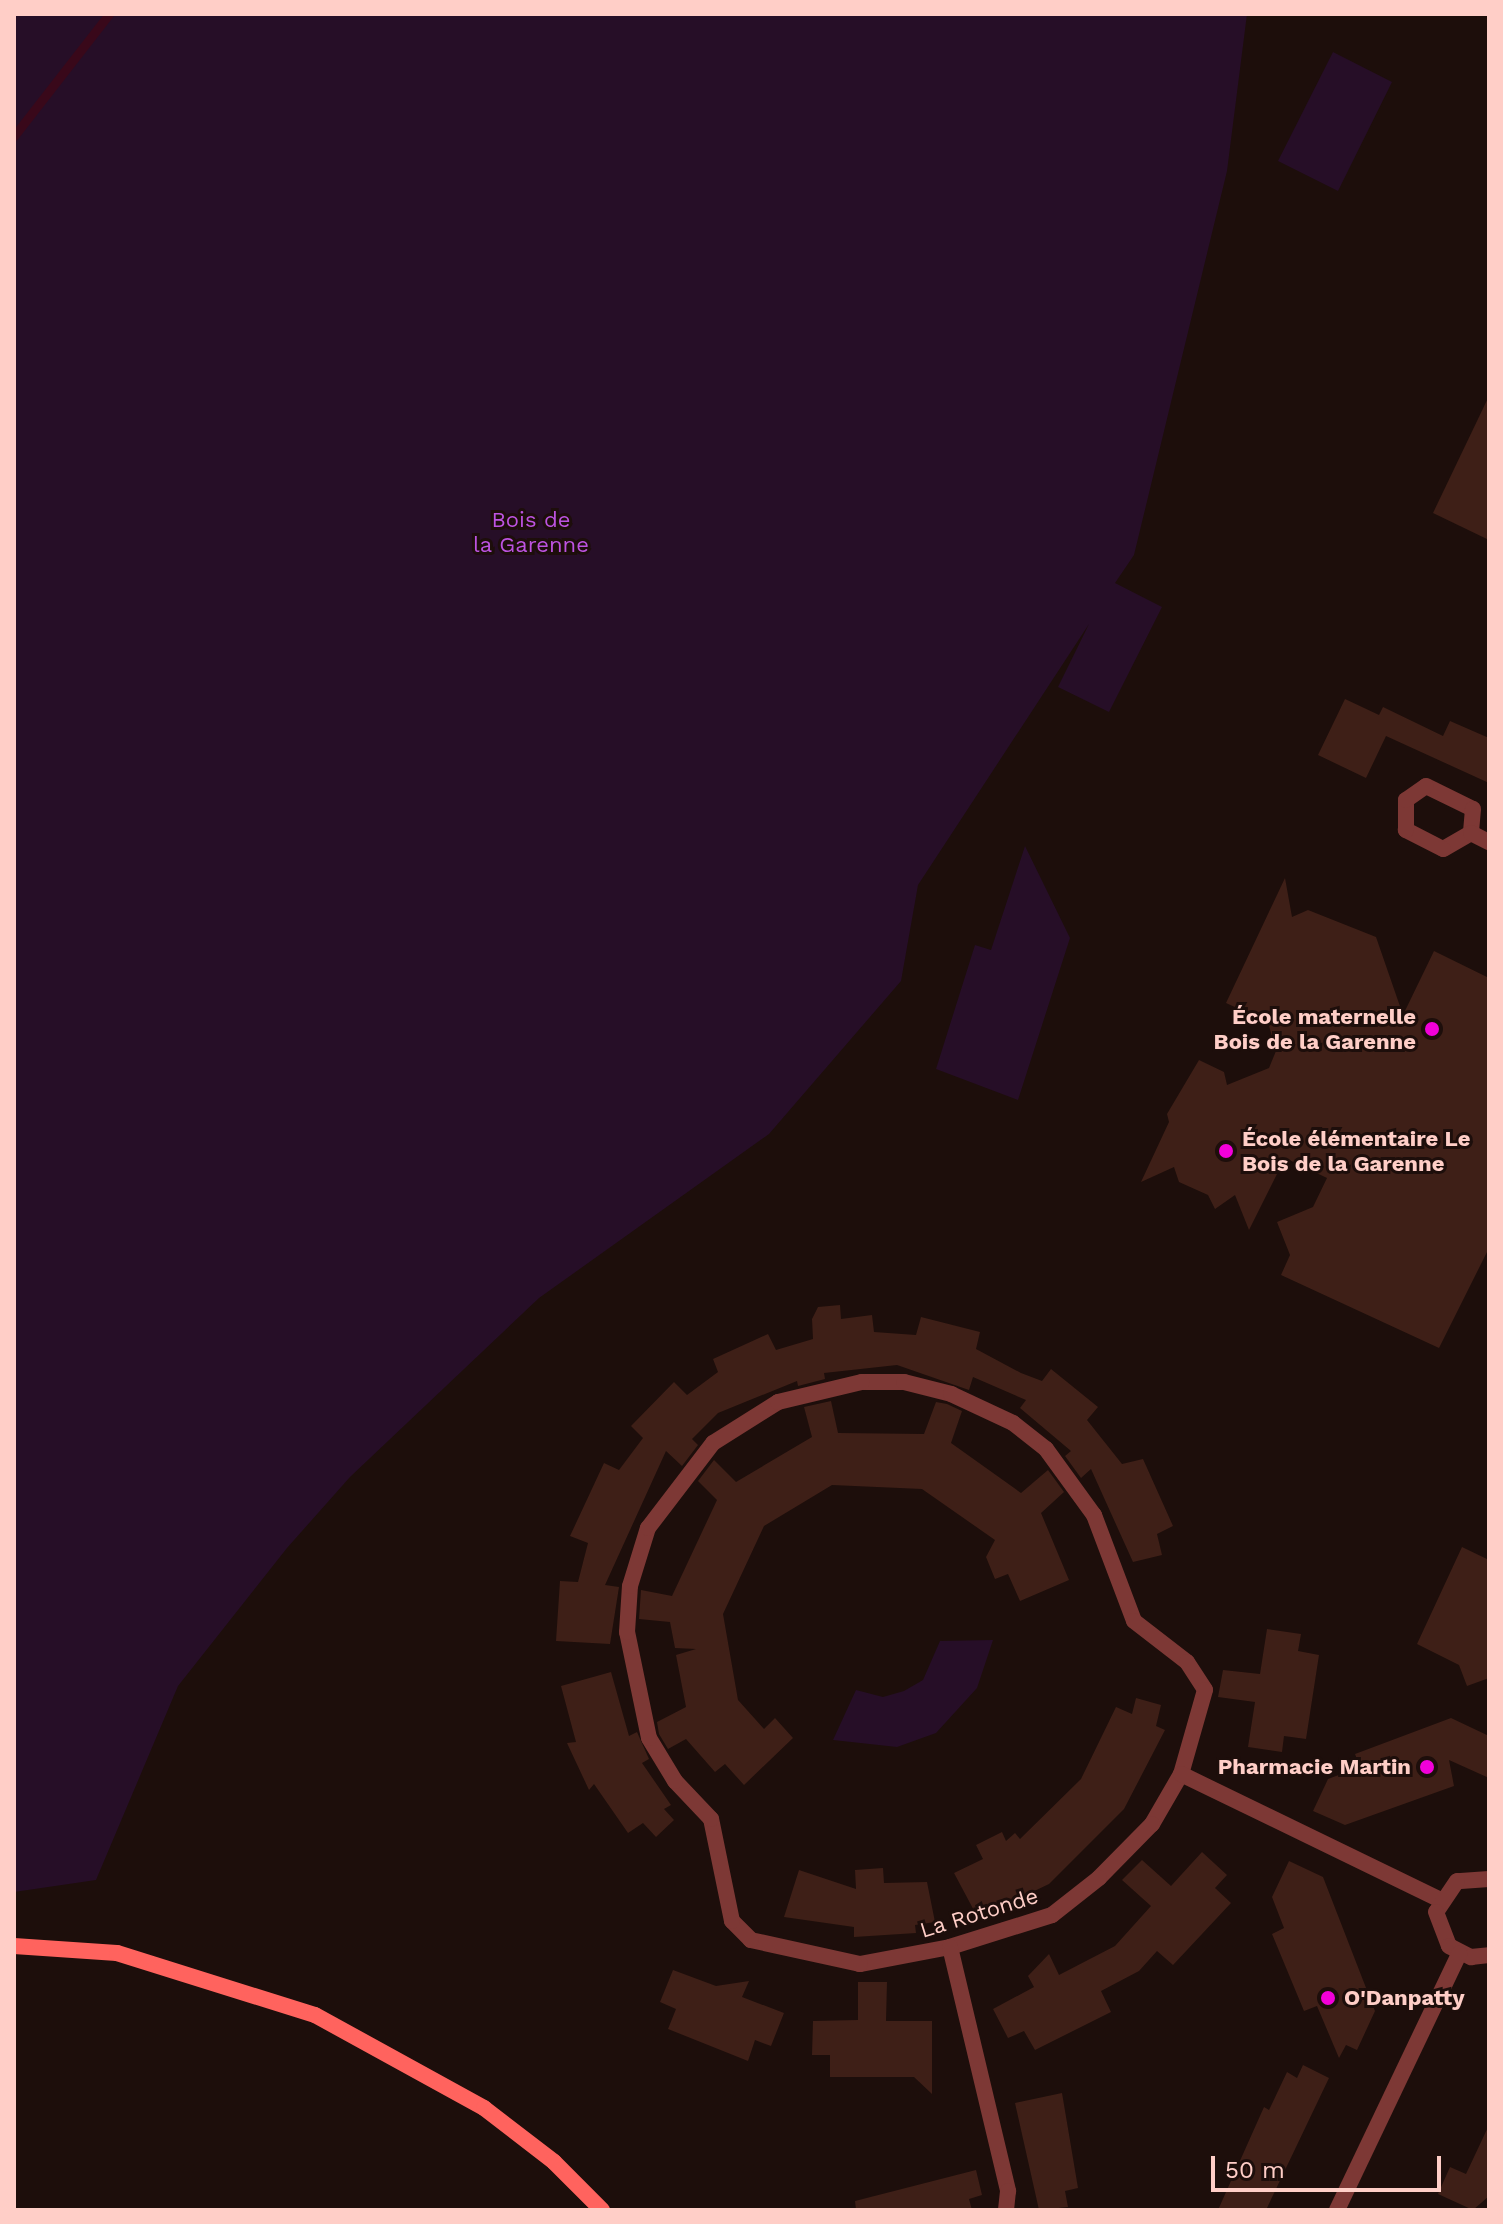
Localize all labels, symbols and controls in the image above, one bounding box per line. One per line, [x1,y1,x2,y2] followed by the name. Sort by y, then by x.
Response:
[473,506,589,558] park label: Bois de la Garenne
[1213,1003,1416,1054] place label: École maternelle Bois de la Garenne
[1423,1020,1441,1038] marker: École maternelle Bois de la Garenne
[1242,1125,1470,1176] place label: École élémentaire Le Bois de la Garenne
[1217,1142,1235,1160] marker: École élémentaire Le Bois de la Garenne
[1218,1754,1411,1780] place label: Pharmacie Martin
[1418,1758,1436,1776] marker: Pharmacie Martin
[916,1882,1042,1944] street label: La Rotonde
[1344,1985,1465,2011] place label: O'Danpatty
[1319,1989,1337,2007] marker: O'Danpatty
[1215,2140,1445,2190] scale bar
[1225,2156,1285,2184] text: 50 m

